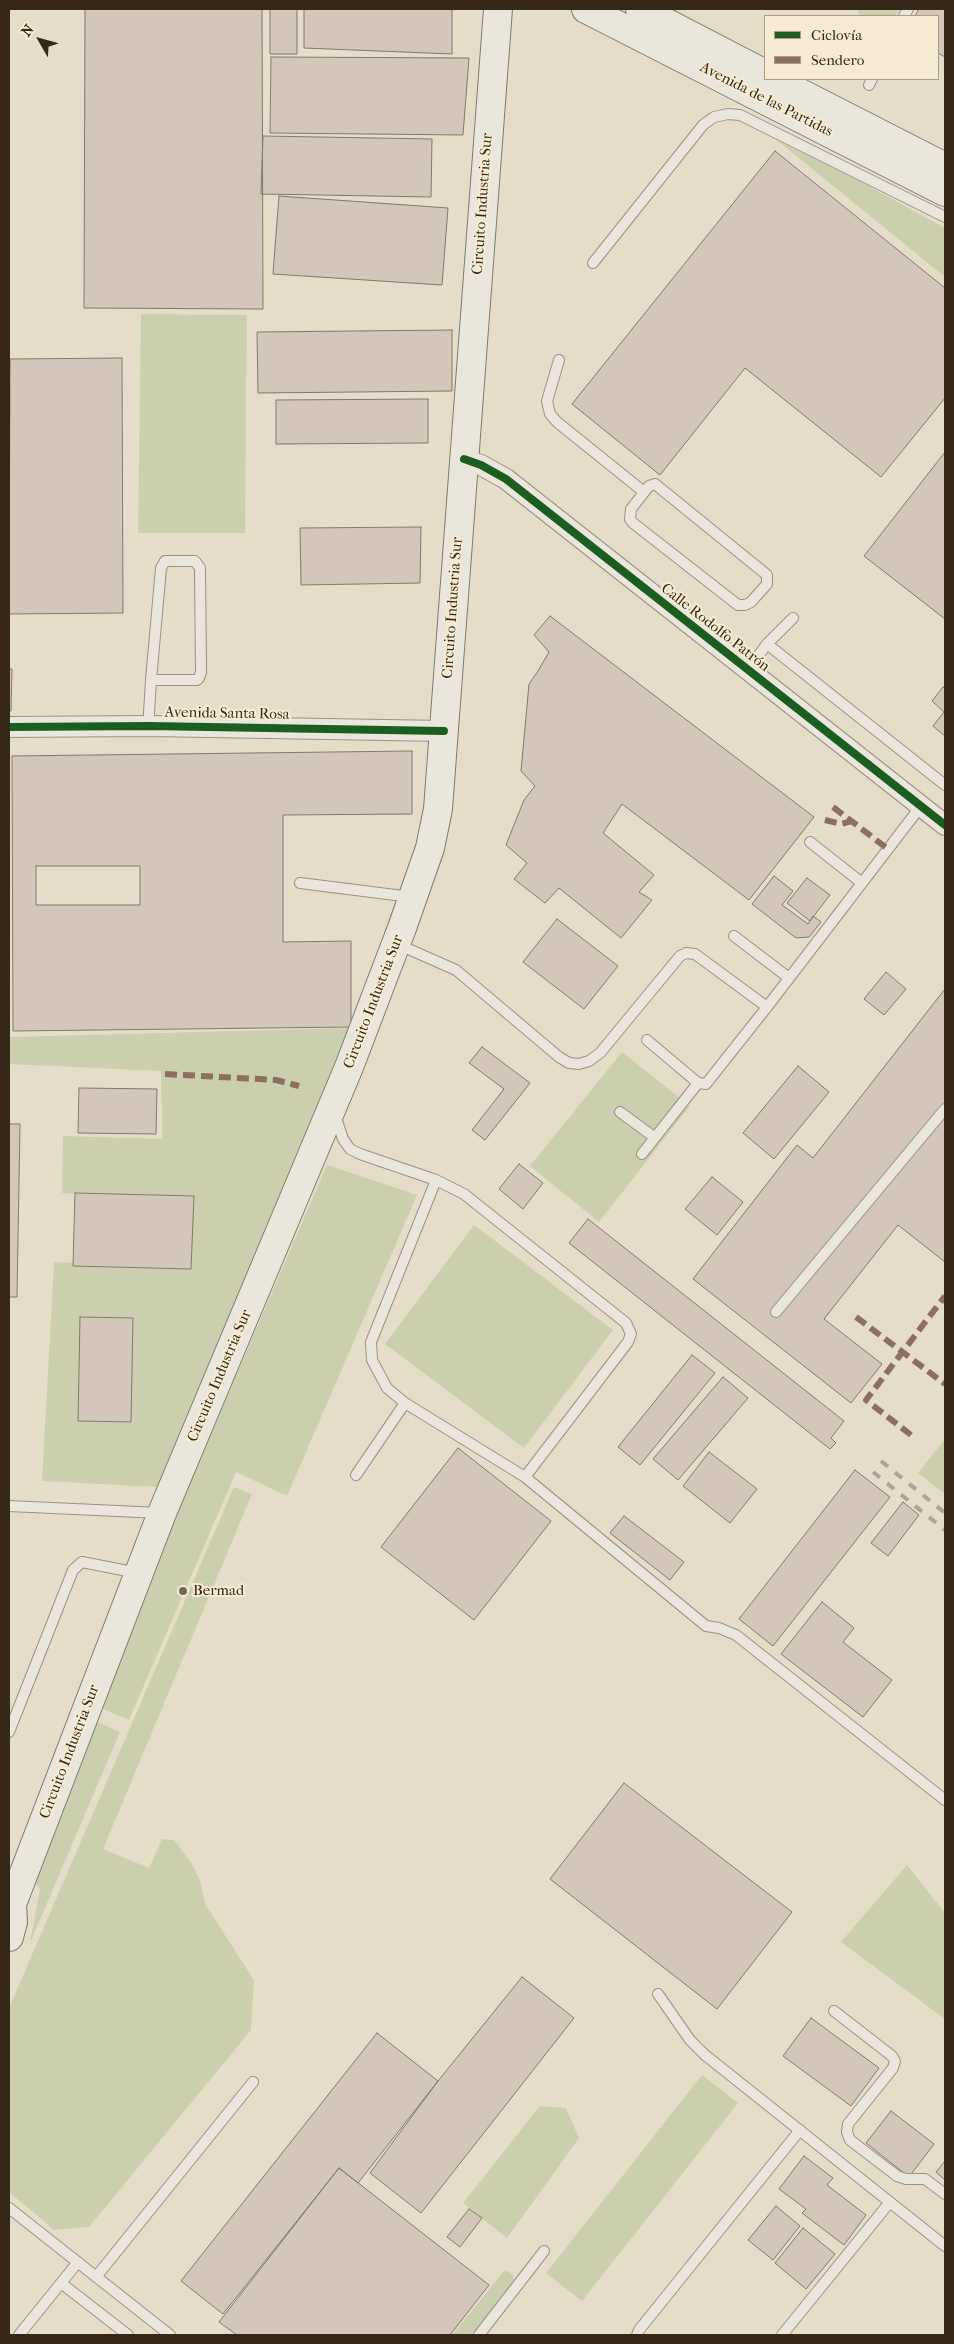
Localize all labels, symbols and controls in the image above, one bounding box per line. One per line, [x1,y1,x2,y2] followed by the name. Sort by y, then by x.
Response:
[15,15,65,65] north arrow
[764,15,939,80] legend
[18,21,38,40] text: N
[811,26,862,44] text: Ciclovía
[811,51,864,69] text: Sendero
[697,59,835,141] street label: Avenida de las Partidas
[469,133,497,275] street label: Circuito Industria Sur
[439,537,467,679] street label: Circuito Industria Sur
[657,580,773,676] street label: Calle Rodolfo Patrón
[164,704,290,724] street label: Avenida Santa Rosa
[340,933,408,1071] street label: Circuito Industria Sur
[184,1307,256,1445] street label: Circuito Industria Sur
[193,1582,244,1600] place label: Bermad
[177,1585,189,1597] marker: Bermad
[36,1683,104,1821] street label: Circuito Industria Sur

